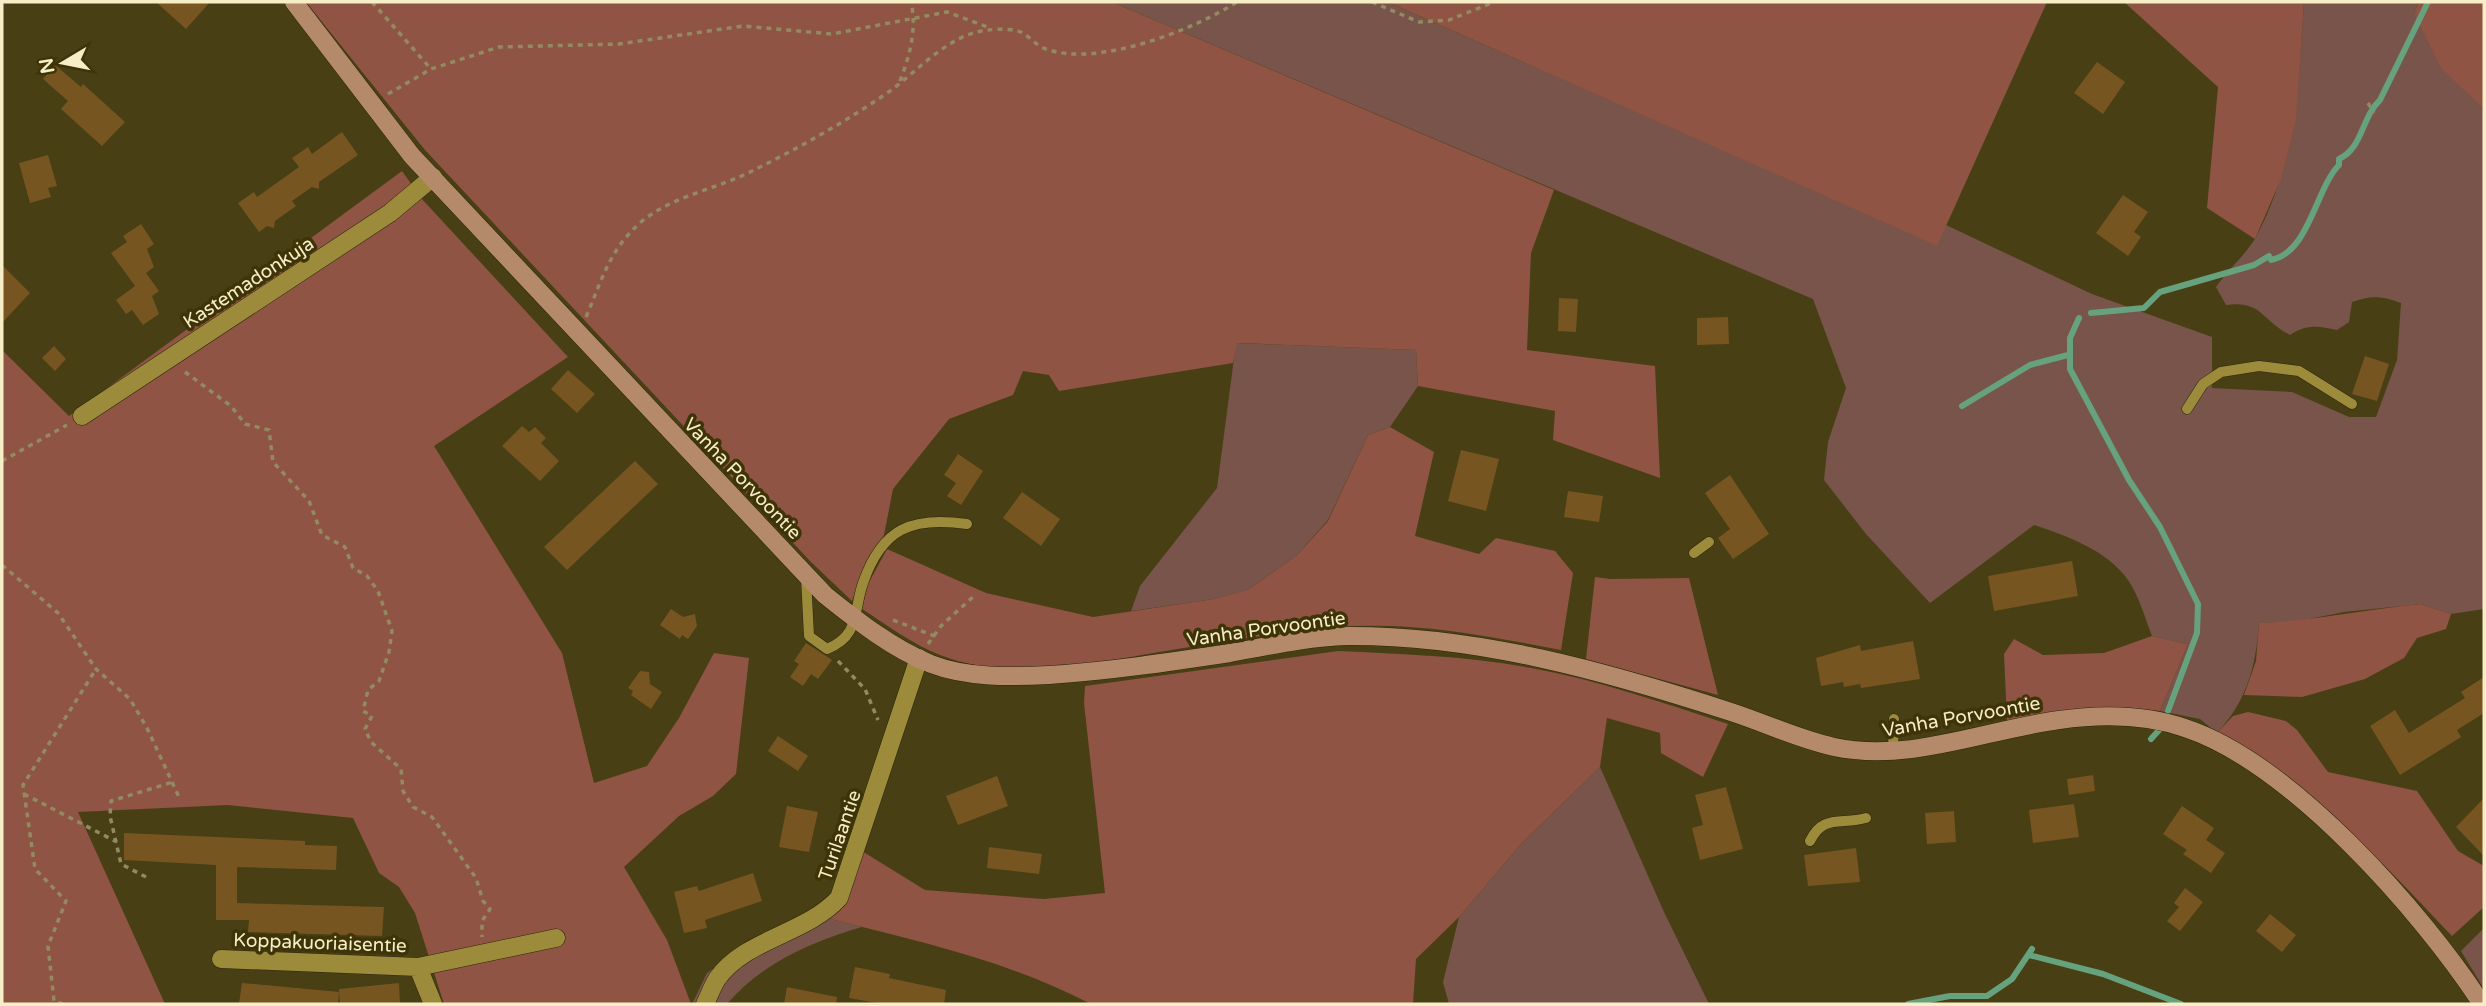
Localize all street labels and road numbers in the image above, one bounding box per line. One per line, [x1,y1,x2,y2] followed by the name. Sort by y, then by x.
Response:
[179,232,318,333] street label: Kastemadonkuja
[679,413,806,544] street label: Vanha Porvoontie
[1185,607,1347,651] street label: Vanha Porvoontie
[1880,692,2042,742] street label: Vanha Porvoontie
[814,787,866,883] street label: Turilaantie
[233,929,407,957] street label: Koppakuoriaisentie

